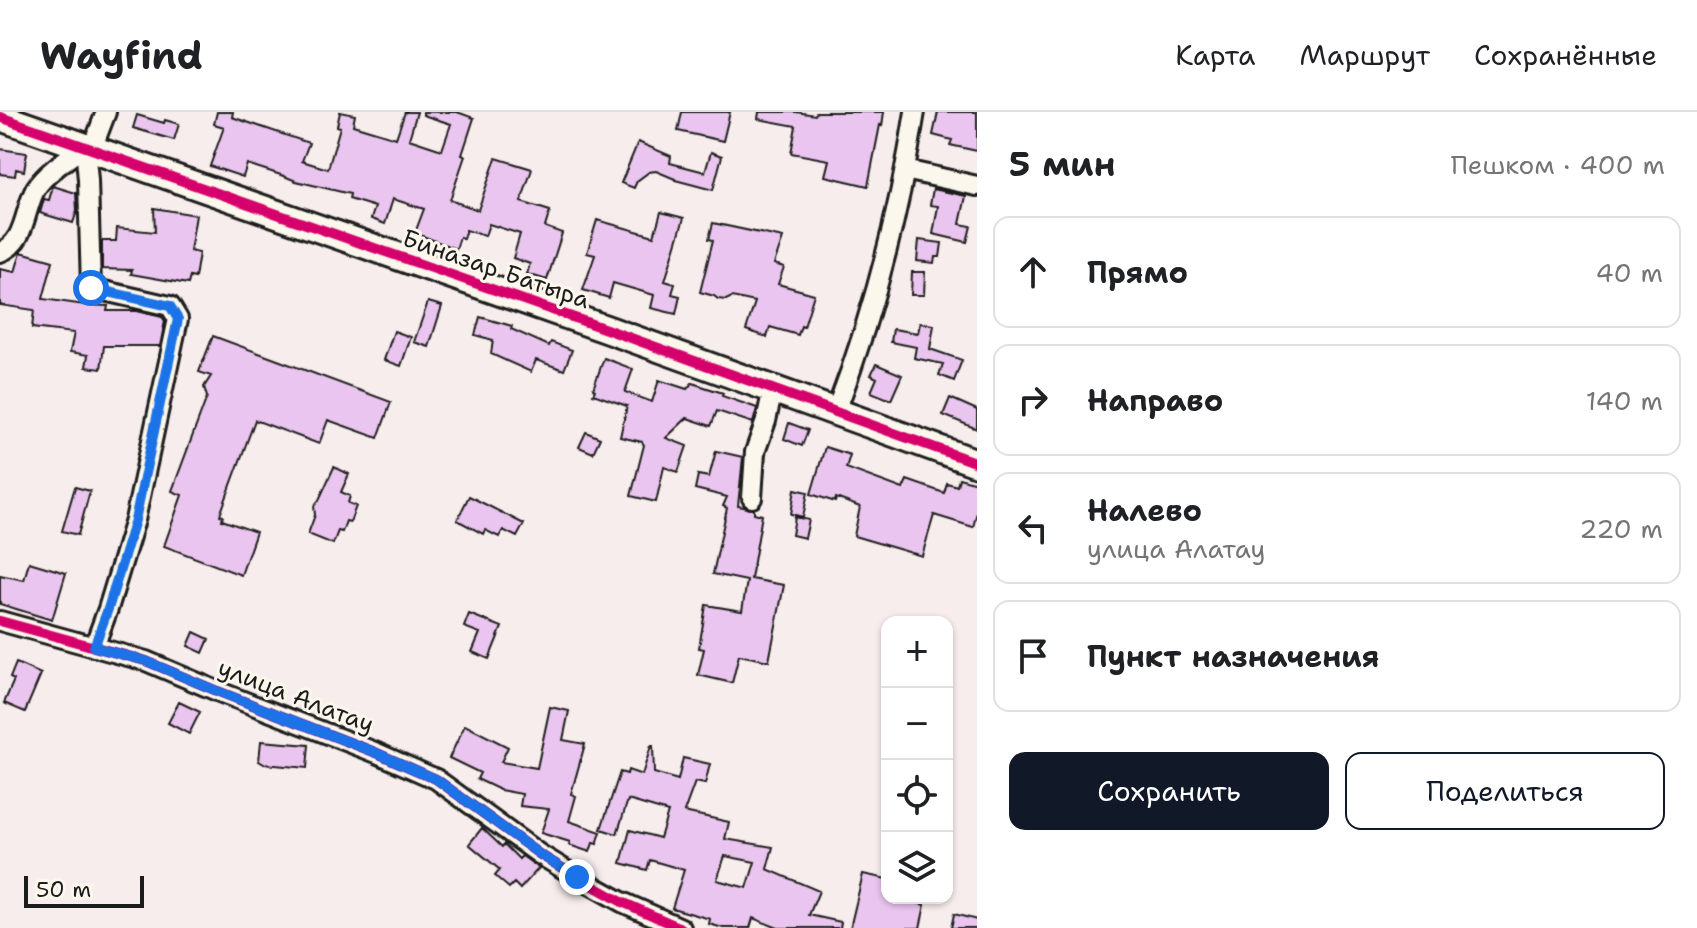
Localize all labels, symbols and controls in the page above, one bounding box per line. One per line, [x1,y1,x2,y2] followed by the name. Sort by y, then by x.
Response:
[40,30,203,81] text: Wayfind
[1175,36,1255,74] text: Карта
[1299,36,1430,74] text: Маршрут
[1474,36,1657,74] text: Сохранённые
[1009,141,1116,187] text: 5 мин
[1451,147,1665,182] text: Пешком · 400 m
[398,222,594,316] street label: Биназар Батыра
[1011,250,1055,294] icon: ahead
[1087,252,1188,293] text: Прямо
[1596,255,1663,290] text: 40 m
[73,270,109,306] route start
[1011,378,1055,422] icon: right
[1087,380,1223,421] text: Направо
[1586,383,1663,418] text: 140 m
[1087,490,1202,531] text: Налево
[1011,506,1055,550] icon: left
[1579,511,1663,546] text: 220 m
[1087,531,1266,566] text: улица Алатау
[881,616,953,904] map controls
[881,616,953,688] button: +
[1011,634,1055,678] icon: arrive
[1087,636,1379,677] text: Пункт назначения
[213,652,379,740] street label: улица Алатау
[881,688,953,760] button: −
[1009,752,1329,830] button: Сохранить
[1345,752,1665,830] button: Поделиться
[881,760,953,832] button: locate
[881,832,953,904] button: layers
[559,859,595,895] route end
[24,872,144,908] scale bar
[36,875,91,904] text: 50 m

